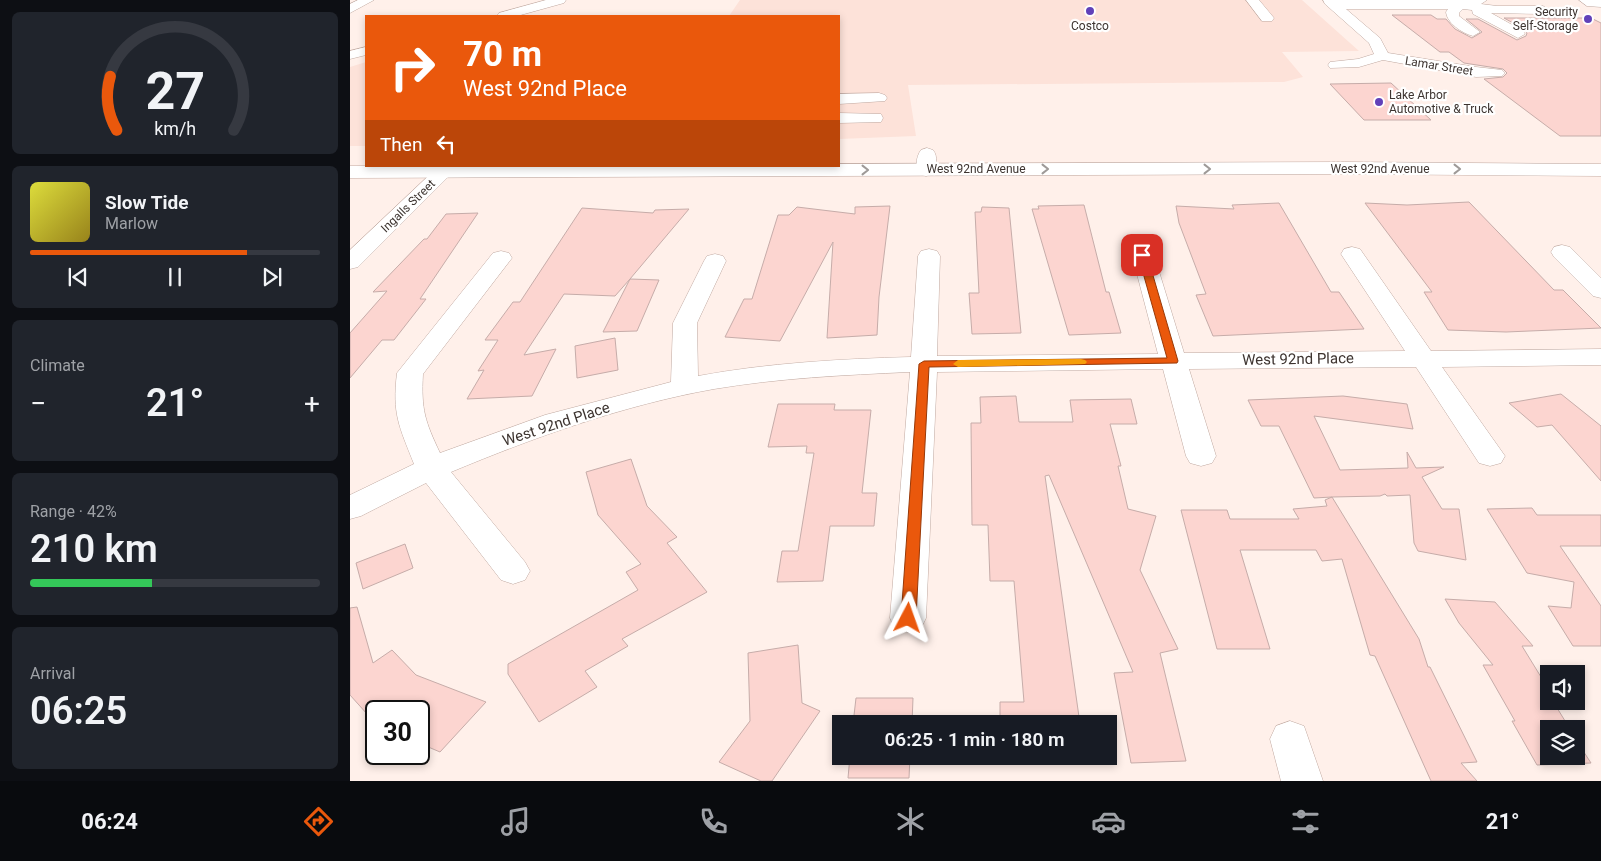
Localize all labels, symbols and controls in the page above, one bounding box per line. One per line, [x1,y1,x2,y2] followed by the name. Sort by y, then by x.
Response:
[1084,5,1096,17] marker: Costco
[1513,5,1578,33] place label: Security Self-Storage
[1582,13,1594,25] marker: Security Self-Storage
[1071,19,1109,33] place label: Costco
[463,34,542,75] text: 70 m
[380,35,445,100] icon: right
[1404,54,1474,78] street label: Lamar Street
[145,61,205,122] text: 27
[463,76,627,101] text: West 92nd Place
[1389,88,1494,116] place label: Lake Arbor Automotive & Truck
[1373,96,1385,108] marker: Lake Arbor Automotive & Truck
[154,118,196,139] text: km/h
[432,130,460,158] icon: left
[380,133,422,156] text: Then
[926,162,1026,176] street label: West 92nd Avenue
[1330,162,1430,176] street label: West 92nd Avenue
[1042,164,1049,174] one-way arrow
[1204,164,1212,174] one-way arrow
[1454,164,1462,174] one-way arrow
[861,165,869,175] one-way arrow
[378,177,438,235] street label: Ingalls Street
[105,191,188,214] text: Slow Tide
[105,214,158,233] text: Marlow
[1121,234,1163,276] pin
[1128,241,1156,269] icon: arrive
[64,263,92,291] icon: previous
[161,263,189,291] icon: pause
[258,263,286,291] icon: next
[1242,349,1354,369] street label: West 92nd Place
[30,356,85,375] text: Climate
[146,381,204,425] text: 21°
[30,387,46,420] text: −
[304,387,320,420] text: +
[500,398,612,450] street label: West 92nd Place
[30,502,117,521] text: Range · 42%
[30,527,158,571] text: 210 km
[881,591,933,643] position arrow
[30,664,75,683] text: Arrival
[1540,665,1585,765] map controls
[1540,665,1585,710] button: sound
[30,689,127,733] text: 06:25
[365,700,430,765] speed limit sign: 30
[1540,720,1585,765] button: layers
[884,728,1065,751] text: 06:25 · 1 min · 180 m
[301,804,336,839] icon: directions
[498,804,533,839] icon: music
[696,804,731,839] icon: phone
[893,804,928,839] icon: climate
[1091,804,1126,839] icon: car
[1288,804,1323,839] icon: filters
[81,809,138,834] text: 06:24
[1486,809,1520,834] text: 21°

